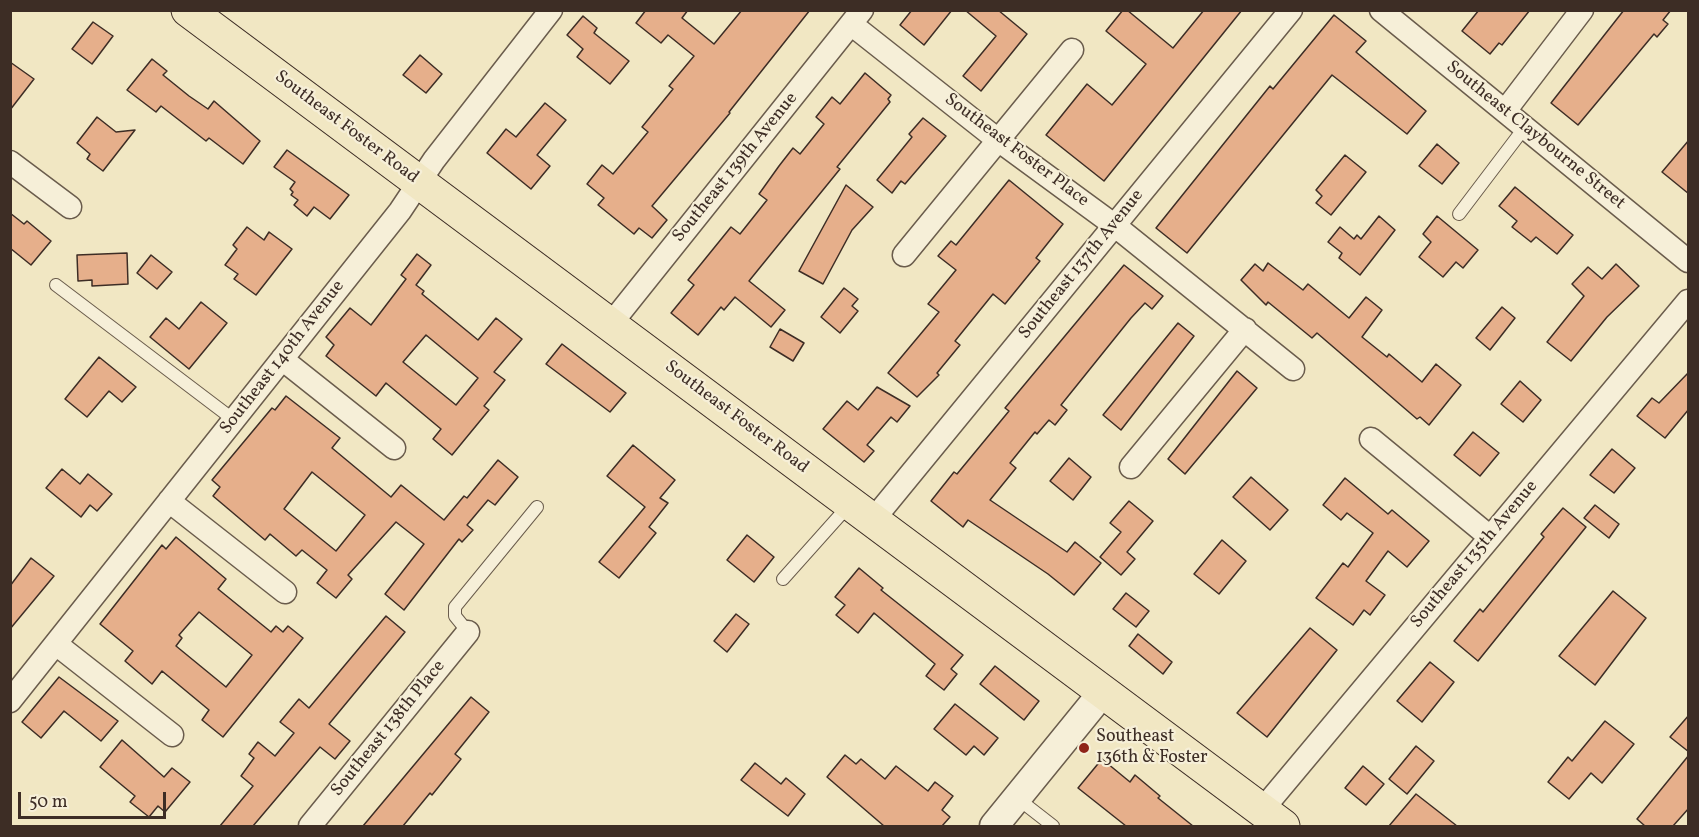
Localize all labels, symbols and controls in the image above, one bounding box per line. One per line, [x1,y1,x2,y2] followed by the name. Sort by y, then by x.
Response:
[1441,57,1629,215] street label: Southeast Claybourne Street
[270,67,422,189] street label: Southeast Foster Road
[669,89,803,247] street label: Southeast 139th Avenue
[939,90,1093,212] street label: Southeast Foster Place
[1015,186,1149,344] street label: Southeast 137th Avenue
[216,277,350,439] street label: Southeast 140th Avenue
[660,357,812,479] street label: Southeast Foster Road
[1407,477,1543,633] street label: Southeast 135th Avenue
[327,656,451,802] street label: Southeast 138th Place
[1096,727,1208,770] place label: Southeast 136th & Foster
[1077,741,1091,755] marker: Southeast 136th & Foster
[21,780,170,818] scale bar
[29,790,68,815] text: 50 m

